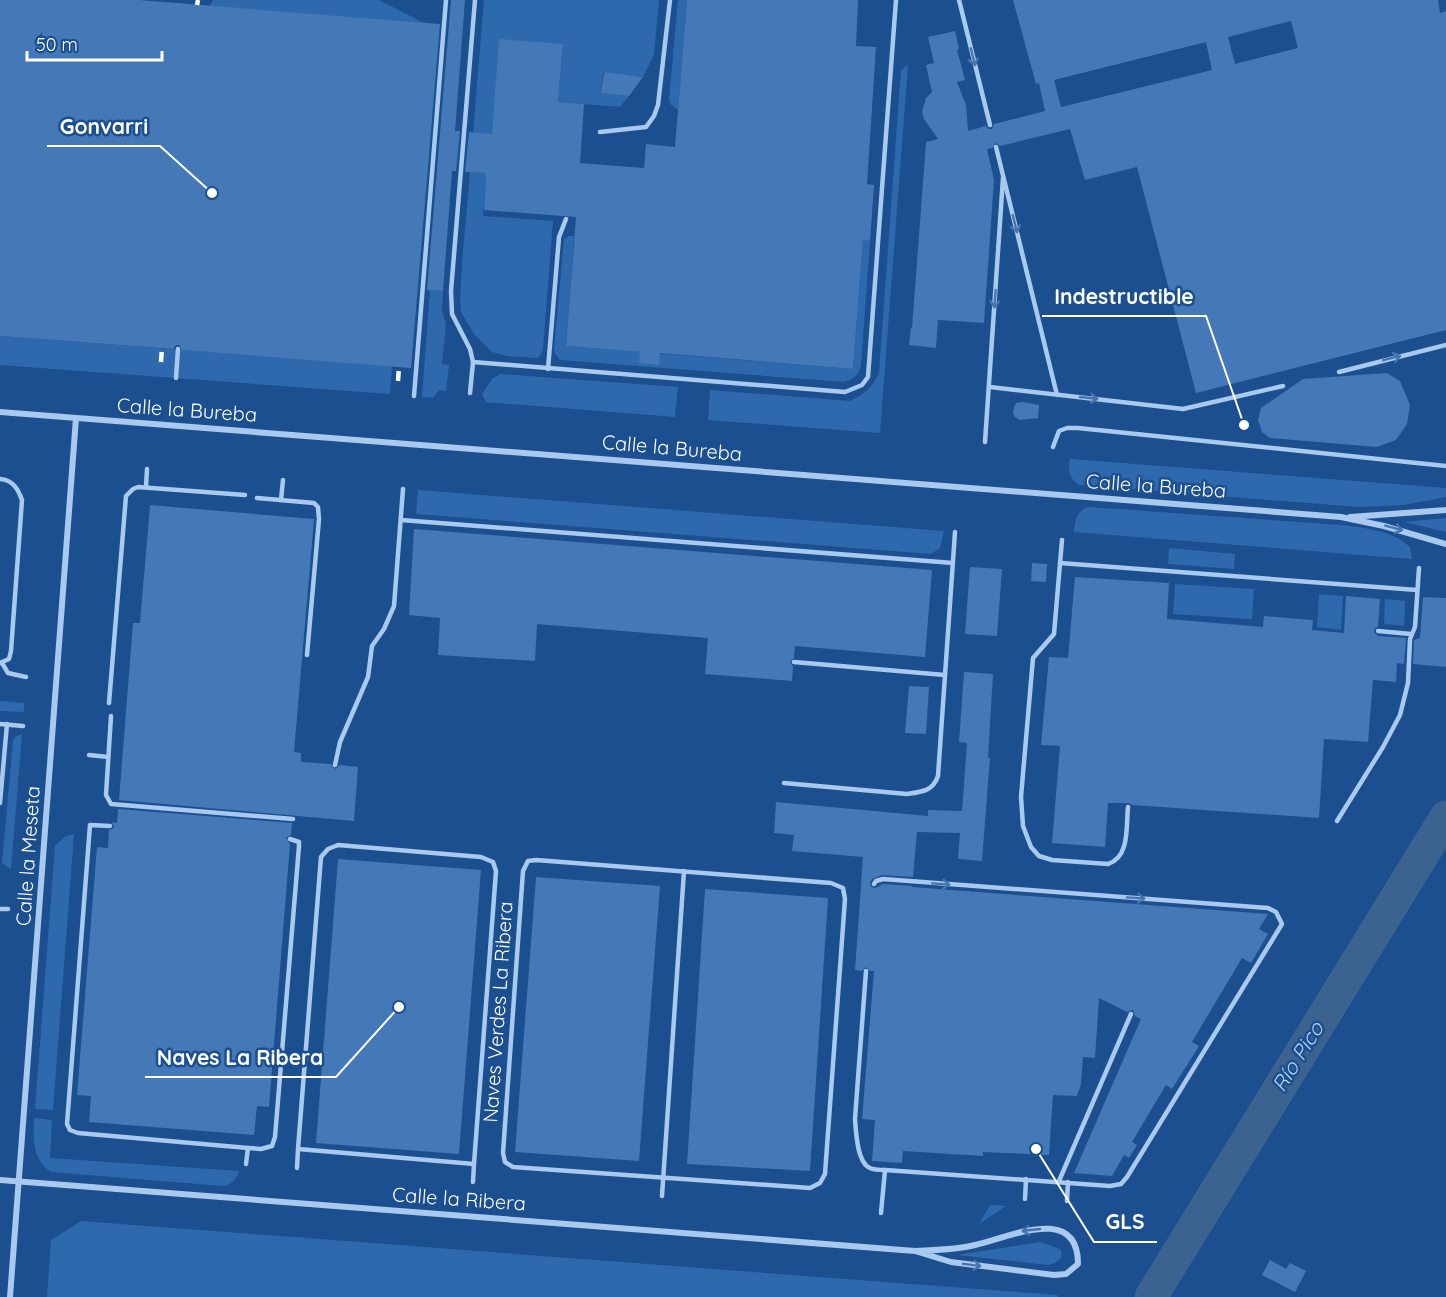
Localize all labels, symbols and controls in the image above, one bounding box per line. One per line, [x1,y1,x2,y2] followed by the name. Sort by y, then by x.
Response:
[27,24,162,62] scale bar
[36,33,78,56] text: 50 m
[968,47,980,66] one-way arrow
[47,107,160,146] callout: Gonvarri
[60,113,148,139] text: Gonvarri
[1009,214,1021,233] one-way arrow
[1042,277,1206,316] callout: Indestructible
[1054,283,1194,309] text: Indestructible
[990,289,1001,309] one-way arrow
[1382,352,1401,364] one-way arrow
[116,392,258,427] street label: Calle la Bureba
[1079,393,1099,404] one-way arrow
[601,429,743,466] street label: Calle la Bureba
[1085,468,1227,503] street label: Calle la Bureba
[1384,523,1403,535] one-way arrow
[10,785,45,927] street label: Calle la Meseta
[931,878,951,889] one-way arrow
[1125,893,1145,904] one-way arrow
[477,901,518,1123] street label: Naves Verdes La Ribera
[1266,1016,1329,1096] water label: Río Pico
[145,1038,336,1077] callout: Naves La Ribera
[157,1044,323,1070] text: Naves La Ribera
[391,1181,527,1216] street label: Calle la Ribera
[1094,1203,1157,1242] callout: GLS
[1106,1208,1144,1234] text: GLS
[1022,1225,1042,1236] one-way arrow
[961,1259,981,1270] one-way arrow

